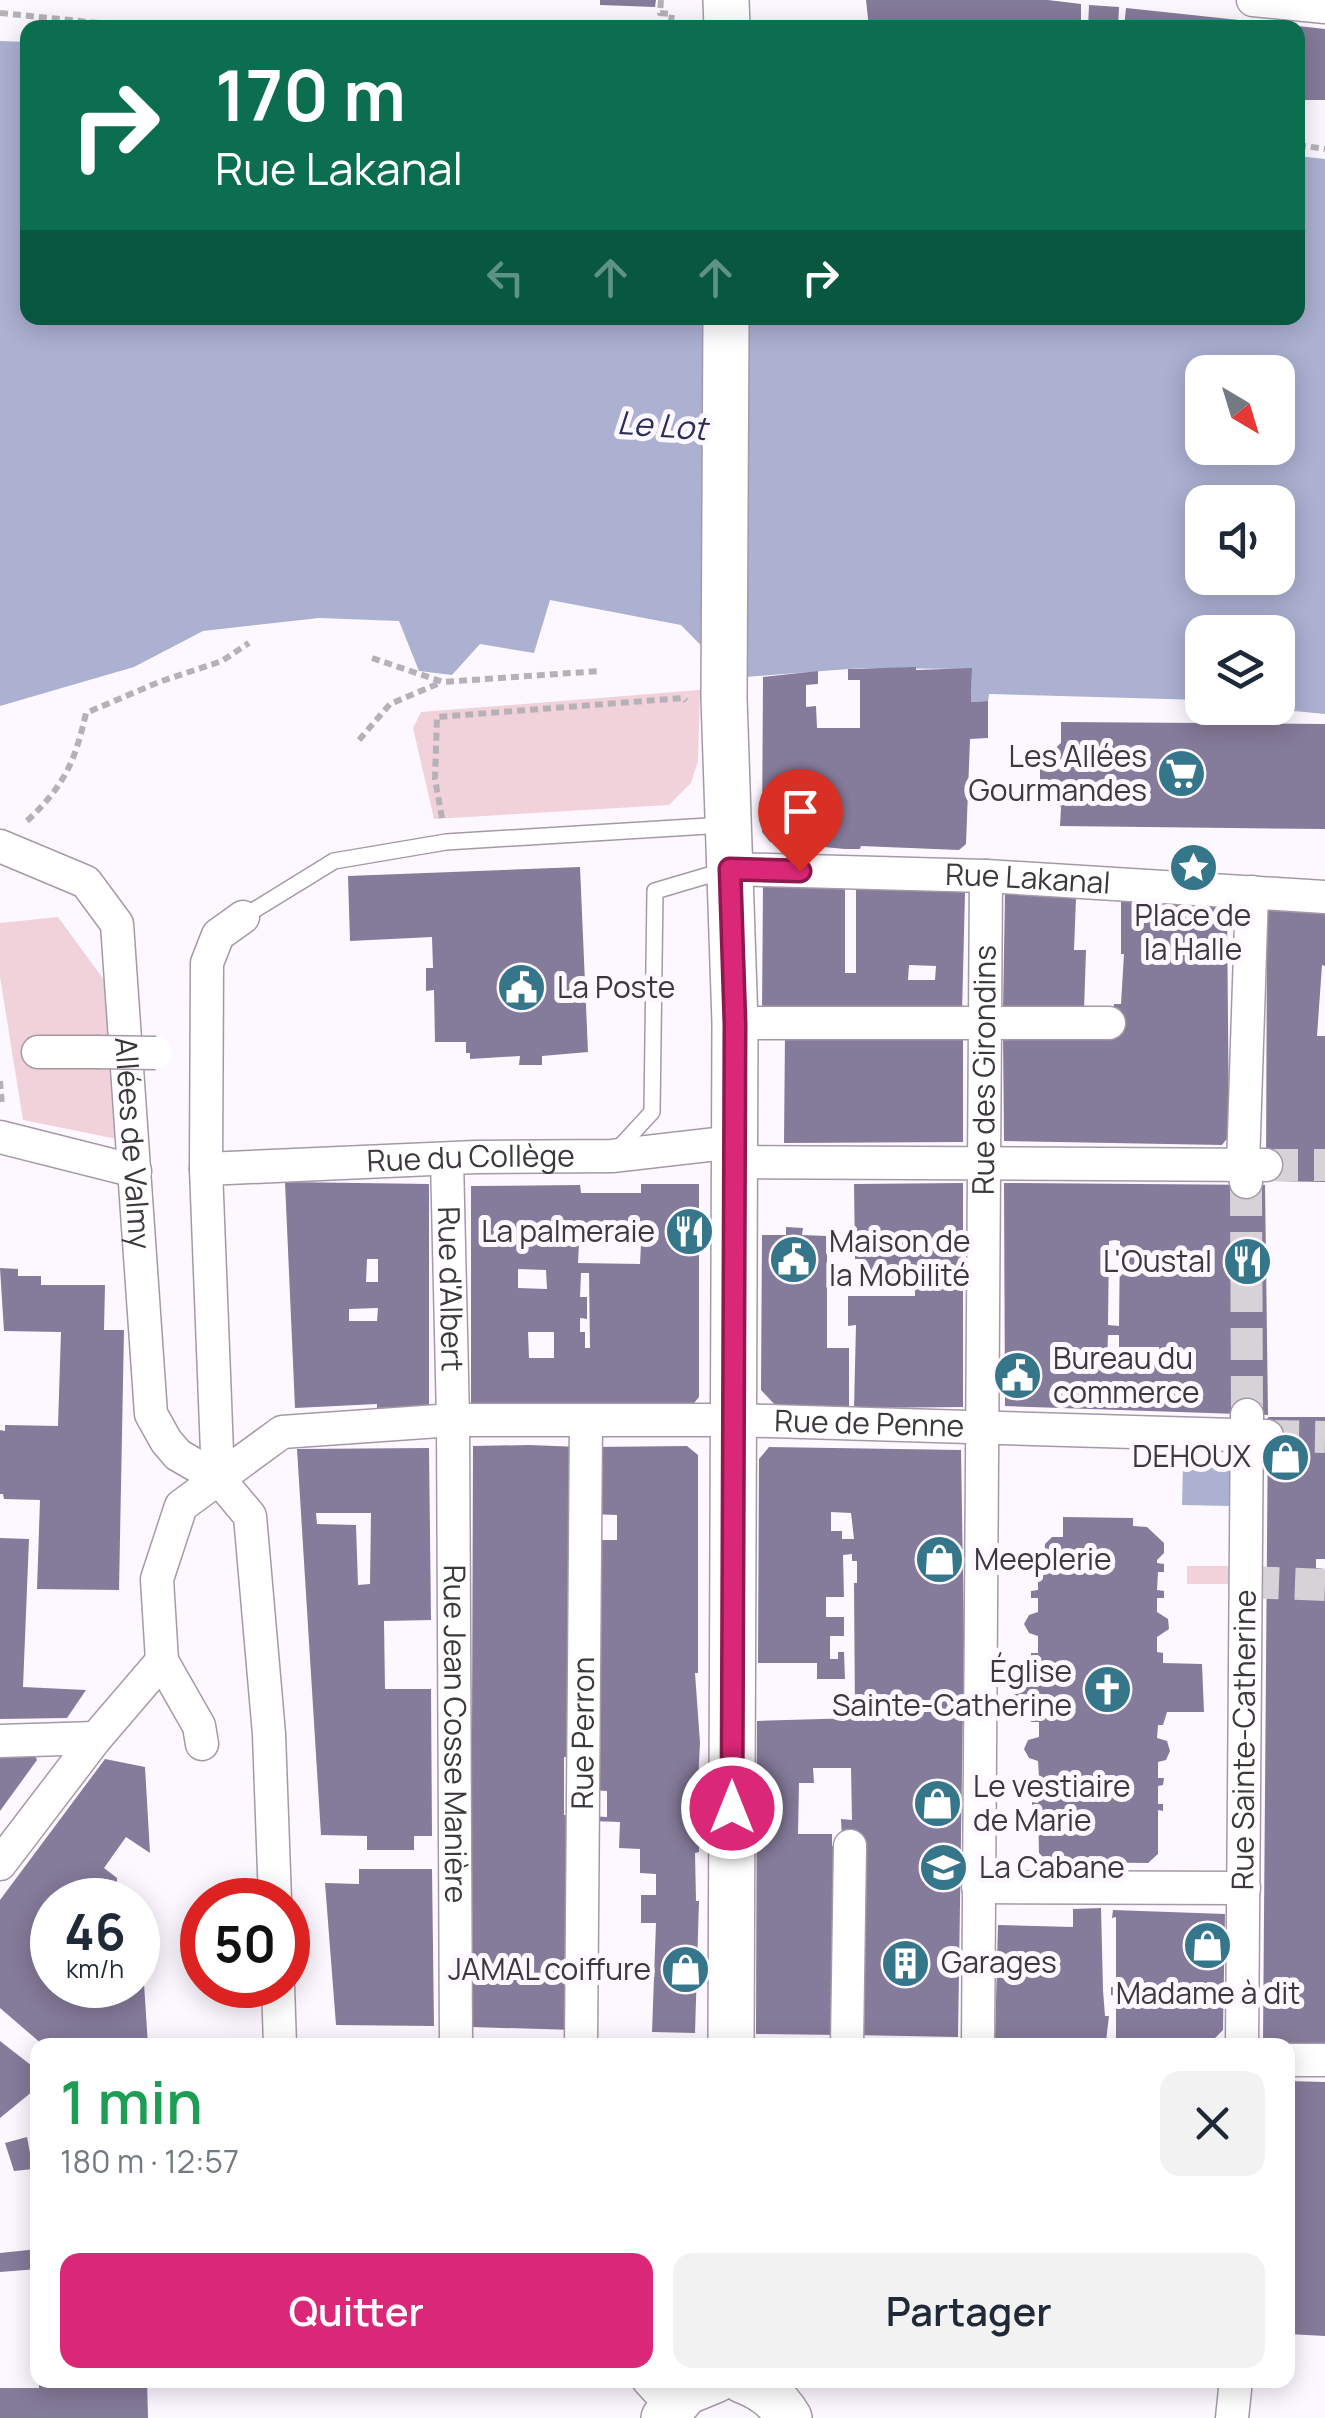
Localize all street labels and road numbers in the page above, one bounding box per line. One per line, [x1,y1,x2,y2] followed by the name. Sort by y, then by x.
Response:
[945,853,1112,903] street label: Rue Lakanal
[962,945,1005,1195] street label: Rue des Girondins
[106,1036,162,1250] street label: Allées de Valmy
[366,1134,575,1181] street label: Rue du Collège
[429,1206,474,1372] street label: Rue d'Albert
[774,1399,965,1446] street label: Rue de Penne
[435,1565,477,1903] street label: Rue Jean Cosse Manière
[1221,1590,1265,1890] street label: Rue Sainte-Catherine
[561,1656,603,1810] street label: Rue Perron

